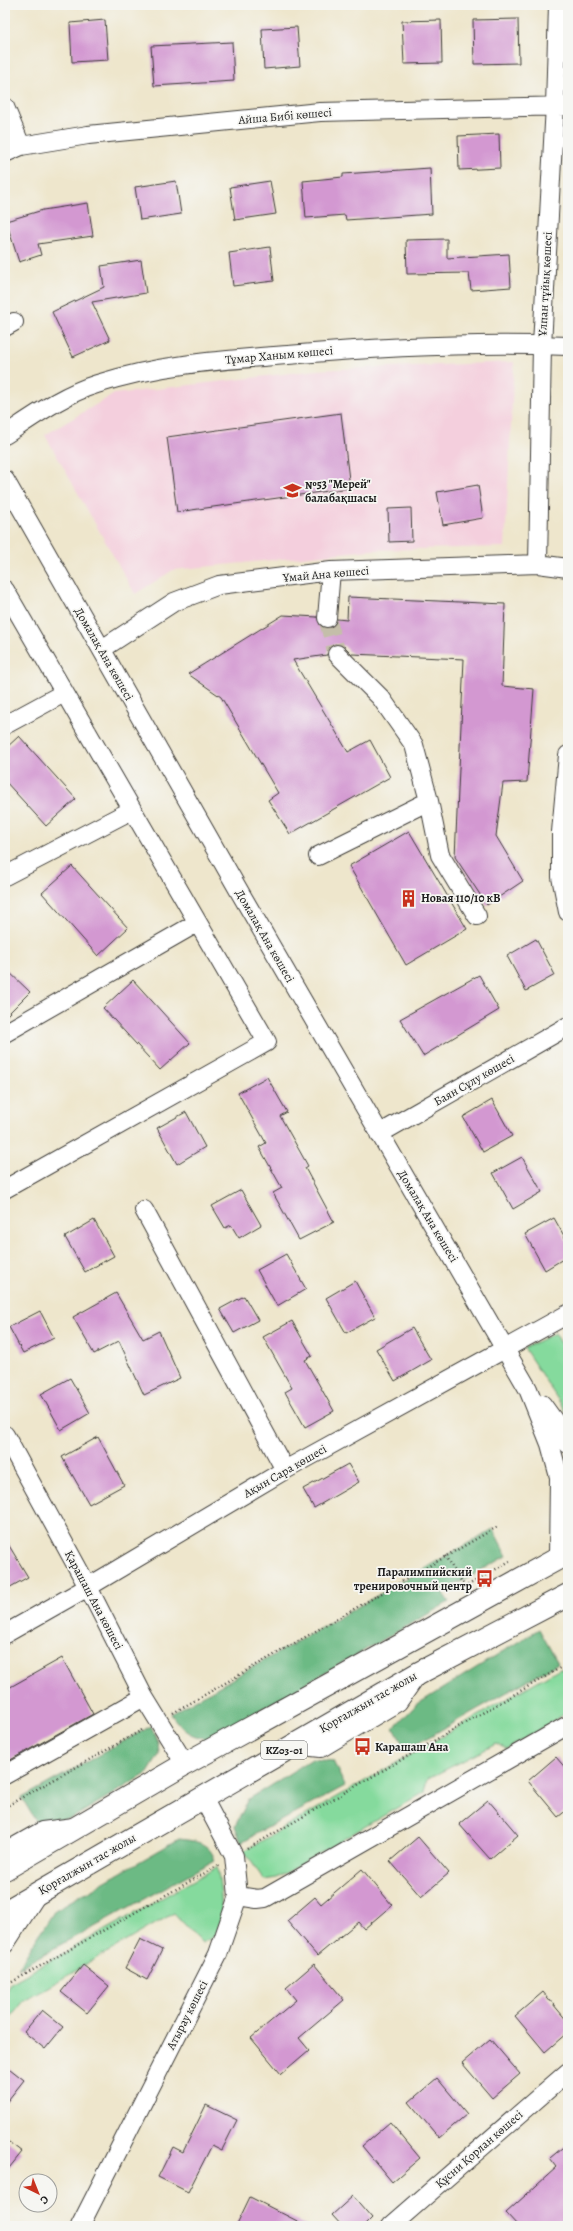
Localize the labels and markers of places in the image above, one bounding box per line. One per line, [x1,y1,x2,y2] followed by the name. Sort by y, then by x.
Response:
[305,476,377,506] place label: №53 "Мерей" балабақшасы
[282,481,302,501] school or university icon: №53 "Мерей" балабақшасы
[398,888,418,908] building icon: Новая 110/10 кВ
[421,890,501,906] place label: Новая 110/10 кВ
[354,1564,473,1594] place label: Паралимпийский тренировочный центр
[475,1569,495,1589] bus stop icon: Паралимпийский тренировочный центр
[352,1737,372,1757] bus stop icon: Карашаш Ана
[375,1739,449,1755] place label: Карашаш Ана

